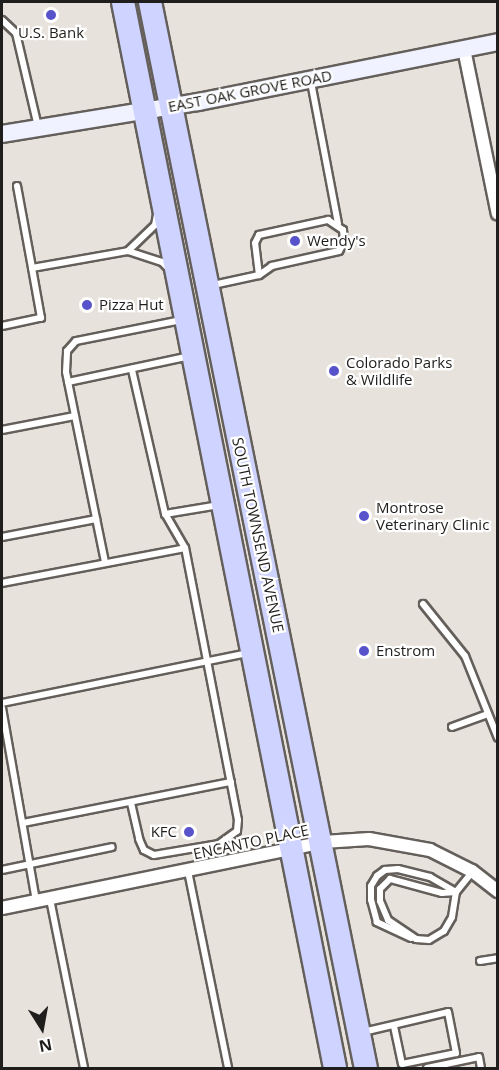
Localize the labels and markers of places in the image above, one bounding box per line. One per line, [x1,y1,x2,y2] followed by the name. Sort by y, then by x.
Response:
[44,8,58,22] marker: U.S. Bank
[18,24,84,42] place label: U.S. Bank
[307,232,366,250] place label: Wendy's
[288,234,302,248] marker: Wendy's
[99,296,164,314] place label: Pizza Hut
[80,298,94,312] marker: Pizza Hut
[346,353,452,388] place label: Colorado Parks & Wildlife
[327,364,341,378] marker: Colorado Parks & Wildlife
[376,498,489,533] place label: Montrose Veterinary Clinic
[357,509,371,523] marker: Montrose Veterinary Clinic
[376,642,435,660] place label: Enstrom
[357,644,371,658] marker: Enstrom
[151,823,177,841] place label: KFC
[182,825,196,839] marker: KFC

